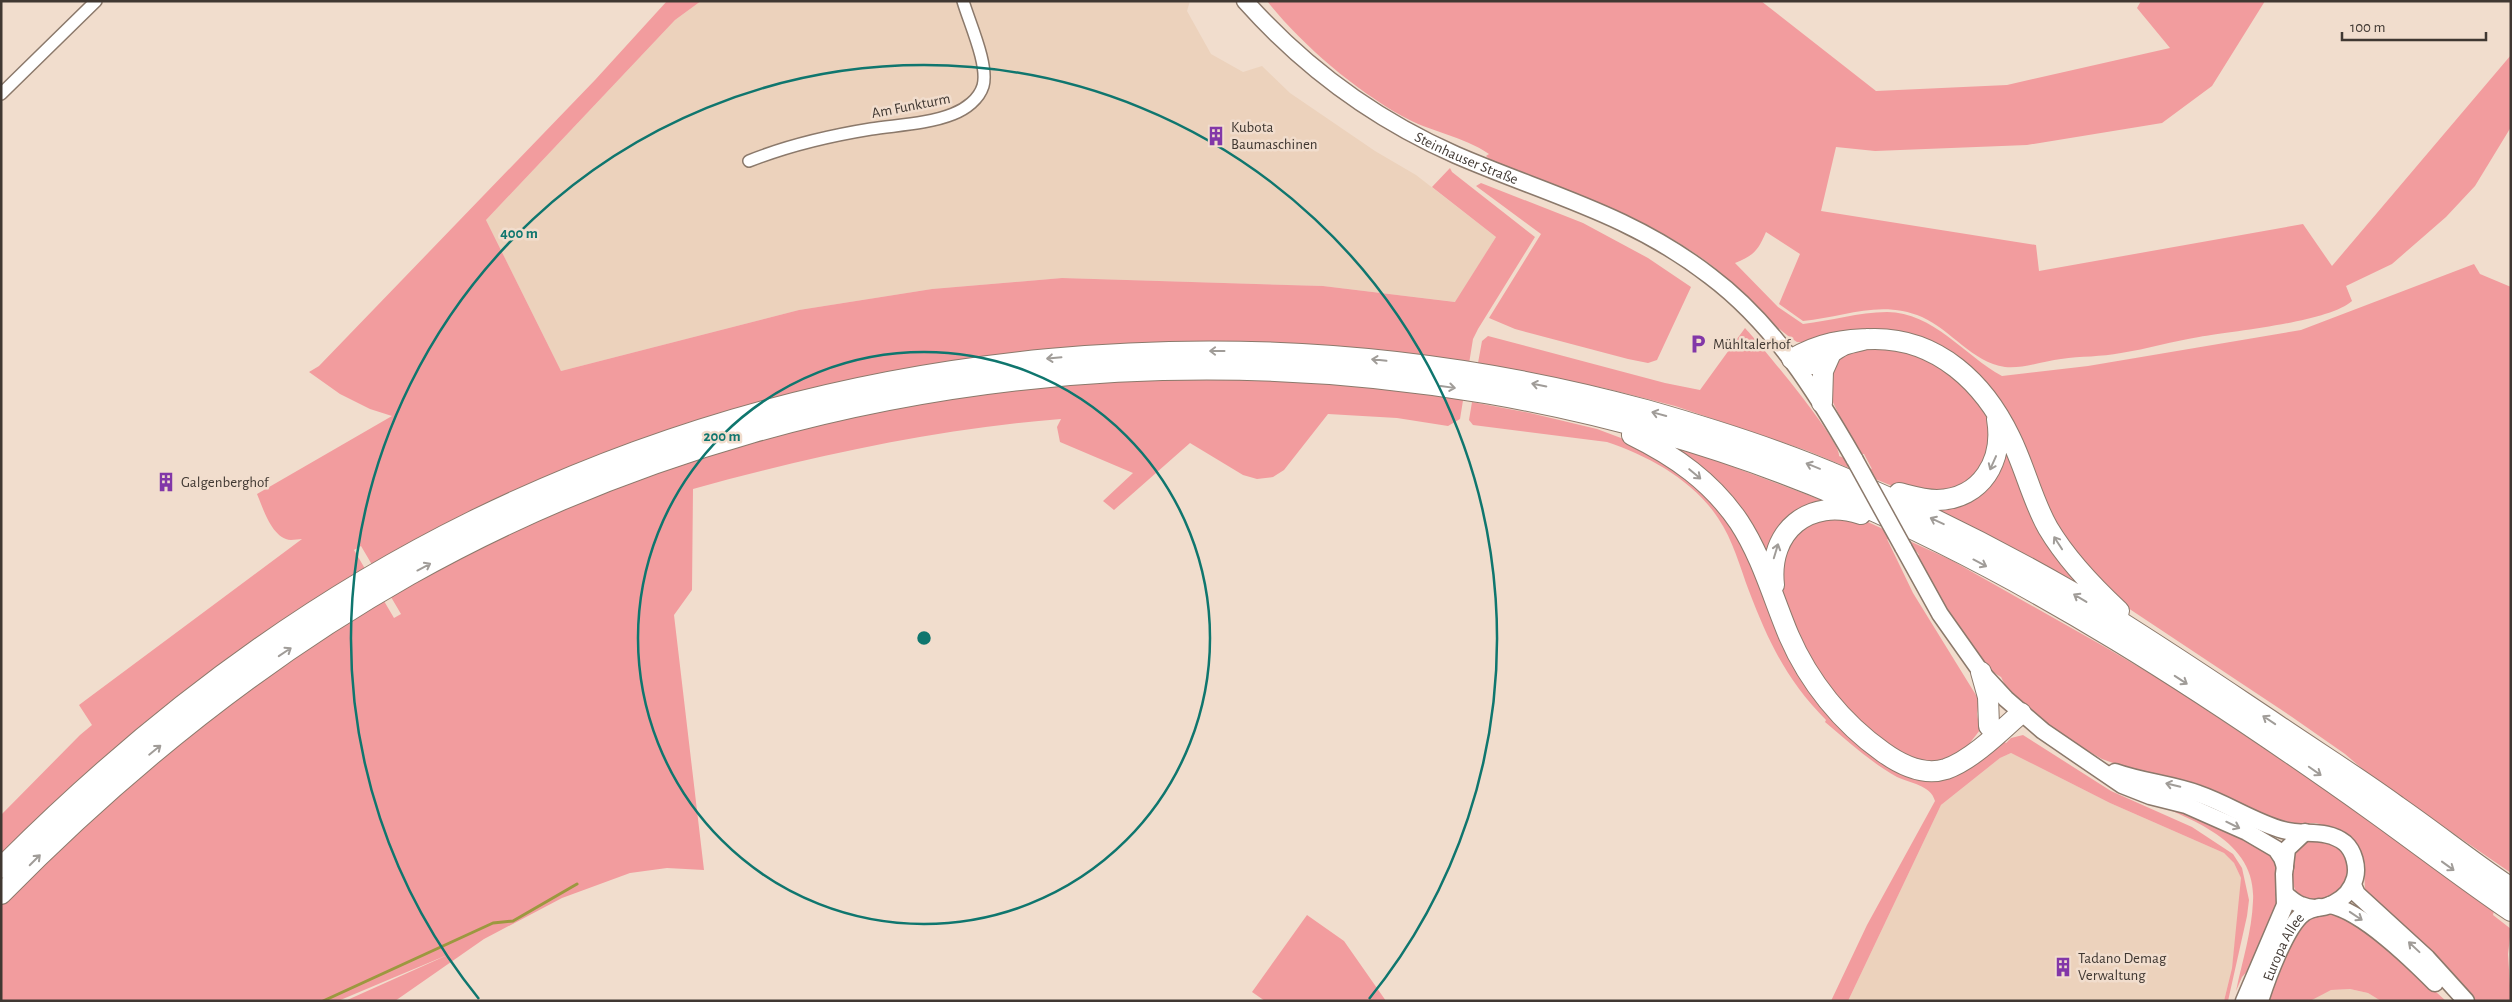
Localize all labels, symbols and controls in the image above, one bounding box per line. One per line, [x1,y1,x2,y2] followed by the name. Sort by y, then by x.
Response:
[2342,10,2486,42] scale bar
[2350,20,2385,35] text: 100 m
[870,91,952,121] street label: Am Funkturm
[1231,120,1318,152] place label: Kubota Baumaschinen
[1205,125,1227,147] building icon: Kubota Baumaschinen
[1412,129,1520,187] street label: Steinhauser Straße
[500,226,538,241] text: 400 m
[1687,333,1709,355] parking icon: Mühltalerhof
[1713,337,1792,352] place label: Mühltalerhof
[1209,346,1225,356] one-way arrow
[1047,353,1063,362] one-way arrow
[1371,355,1387,365] one-way arrow
[1532,379,1548,389] one-way arrow
[1439,382,1455,392] one-way arrow
[1651,408,1667,418] one-way arrow
[703,429,741,444] text: 200 m
[1988,455,1998,470] one-way arrow
[1805,460,1820,469] one-way arrow
[1688,468,1701,479] one-way arrow
[155,471,177,493] building icon: Galgenberghof
[181,475,270,490] place label: Galgenberghof
[1930,515,1945,525] one-way arrow
[2053,537,2063,551] one-way arrow
[1772,544,1782,560] one-way arrow
[1972,558,1987,568] one-way arrow
[416,562,431,572] one-way arrow
[2074,592,2088,602] one-way arrow
[915,629,933,647] centre of rings
[278,647,292,657] one-way arrow
[2173,676,2187,686] one-way arrow
[2262,714,2276,724] one-way arrow
[148,744,161,755] one-way arrow
[2308,766,2322,776] one-way arrow
[2165,780,2181,789] one-way arrow
[2225,821,2240,830] one-way arrow
[29,854,41,866] one-way arrow
[2440,860,2454,871] one-way arrow
[2260,910,2307,983] street label: Europa Allee
[2348,911,2362,921] one-way arrow
[2408,941,2421,953] one-way arrow
[2078,951,2167,983] place label: Tadano Demag Verwaltung
[2052,956,2074,978] building icon: Tadano Demag Verwaltung

